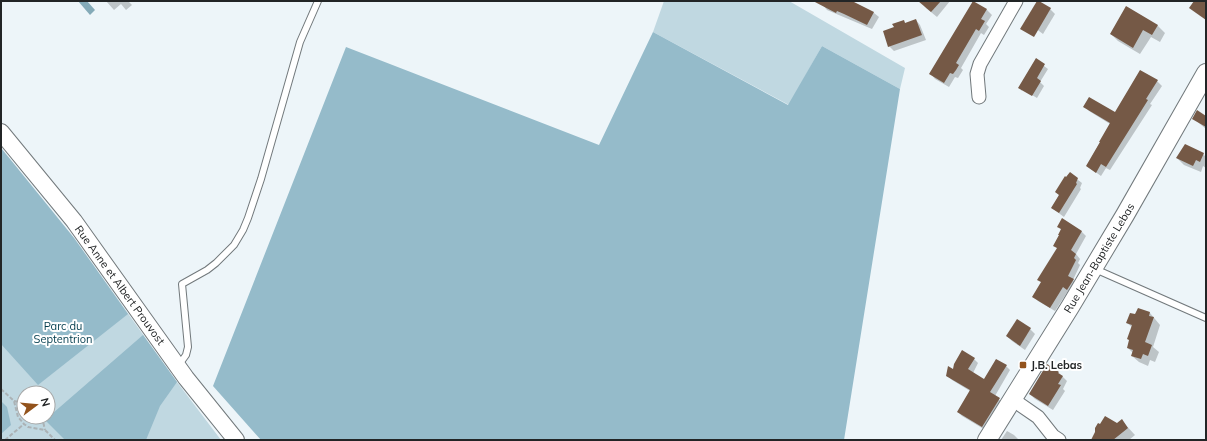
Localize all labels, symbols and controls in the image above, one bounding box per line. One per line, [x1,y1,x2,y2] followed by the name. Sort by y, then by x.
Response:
[1061,200,1137,316] street label: Rue Jean-Baptiste Lebas
[72,222,168,348] street label: Rue Anne et Albert Prouvost
[34,319,92,346] park label: Parc du Septentrion
[1031,358,1083,372] place label: J.B. Lebas
[1018,360,1028,370] marker: J.B. Lebas
[16,385,56,425] north arrow
[38,396,53,408] text: N

